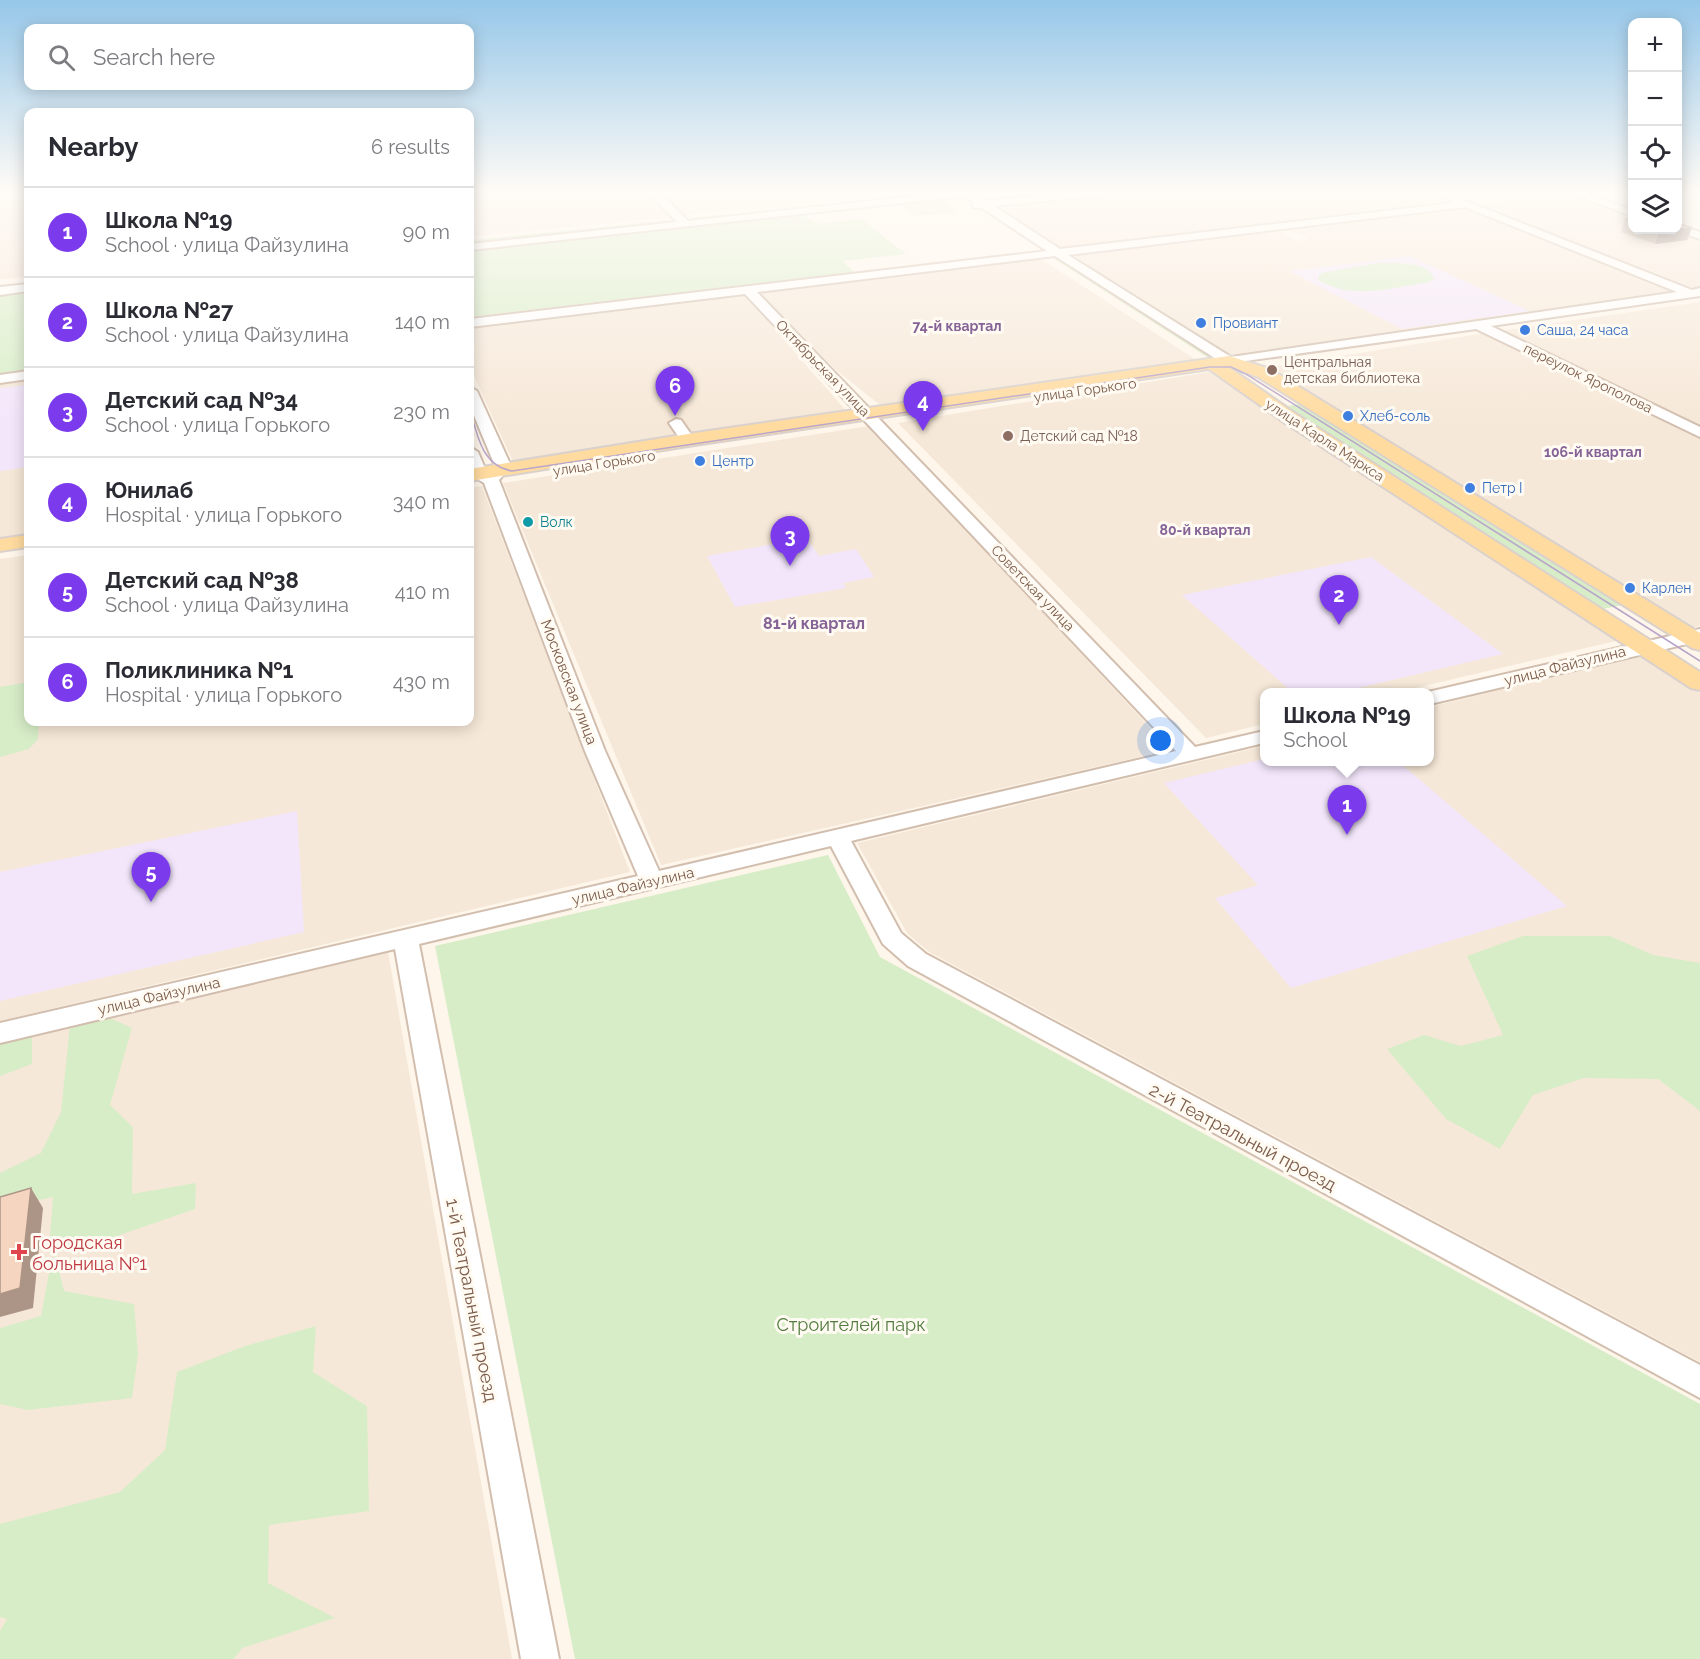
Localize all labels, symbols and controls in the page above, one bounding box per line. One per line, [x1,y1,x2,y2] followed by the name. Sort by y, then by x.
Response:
[1628,18,1682,234] map controls
[1628,18,1682,72] button: +
[24,24,474,90] search box
[45,41,78,74] icon: search
[93,44,215,70] text: Search here
[1628,72,1682,126] button: −
[1628,126,1682,180] button: locate
[48,132,138,162] text: Nearby
[371,135,450,159] text: 6 results
[1628,180,1682,234] button: layers
[105,207,232,233] text: Школа №19
[63,220,72,244] text: 1
[403,220,450,244] text: 90 m
[105,233,349,257] text: School · улица Файзулина
[105,297,233,323] text: Школа №27
[62,310,73,334] text: 2
[395,310,450,334] text: 140 m
[1213,315,1279,331] place label: Провиант
[773,316,873,420] street label: Октябрьская улица
[1194,316,1208,330] marker: Провиант
[912,318,1002,334] district label: 74-й квартал
[1537,322,1628,338] place label: Саша, 24 часа
[105,323,349,347] text: School · улица Файзулина
[1518,323,1532,337] marker: Саша, 24 часа
[1521,340,1655,416] street label: переулок Ярополова
[1284,354,1420,386] place label: Центральная детская библиотека
[1265,363,1279,377] marker: Центральная детская библиотека
[656,366,694,416] pin: 6
[1033,375,1137,405] street label: улица Горького
[904,382,942,431] pin: 4
[105,387,298,413] text: Детский сад №34
[1263,396,1387,484] street label: улица Карла Маркса
[62,400,73,424] text: 3
[393,400,450,424] text: 230 m
[1360,408,1430,424] place label: Хлеб-соль
[1341,409,1355,423] marker: Хлеб-соль
[105,413,330,437] text: School · улица Горького
[1020,428,1138,444] place label: Детский сад №18
[1001,429,1015,443] marker: Детский сад №18
[1544,444,1642,460] district label: 106-й квартал
[552,447,656,479] street label: улица Горького
[712,453,754,469] place label: Центр
[693,454,707,468] marker: Центр
[105,477,193,503] text: Юнилаб
[1482,480,1523,496] place label: Петр I
[1463,481,1477,495] marker: Петр I
[62,490,73,514] text: 4
[393,490,450,514] text: 340 m
[105,503,342,527] text: Hospital · улица Горького
[540,514,573,530] place label: Волк
[521,515,535,529] marker: Волк
[770,516,810,566] pin: 3
[1160,522,1250,538] district label: 80-й квартал
[988,542,1078,634] street label: Советская улица
[105,567,299,593] text: Детский сад №38
[1320,576,1358,625] pin: 2
[62,580,73,604] text: 5
[395,580,450,604] text: 410 m
[1642,580,1692,596] place label: Карлен
[1623,581,1637,595] marker: Карлен
[105,593,349,617] text: School · улица Файзулина
[763,614,865,633] district label: 81-й квартал
[537,617,601,747] street label: Московская улица
[1502,642,1628,690] street label: улица Файзулина
[105,657,293,683] text: Поликлиника №1
[61,670,74,694] text: 6
[393,670,450,694] text: 430 m
[105,683,342,707] text: Hospital · улица Горького
[1260,688,1434,766] popup
[1283,702,1411,728] text: Школа №19
[1146,726,1175,755] your location
[1283,728,1347,752] text: School
[1328,786,1366,835] pin: 1
[132,852,170,902] pin: 5
[570,863,696,909] street label: улица Файзулина
[96,973,222,1019] street label: улица Файзулина
[1146,1079,1340,1195] street label: 2-й Театральный проезд
[442,1196,502,1404] street label: 1-й Театральный проезд
[32,1232,147,1274] place label: Городская больница №1
[10,1243,28,1261] marker: Городская больница №1
[776,1314,926,1335] park label: Строителей парк

